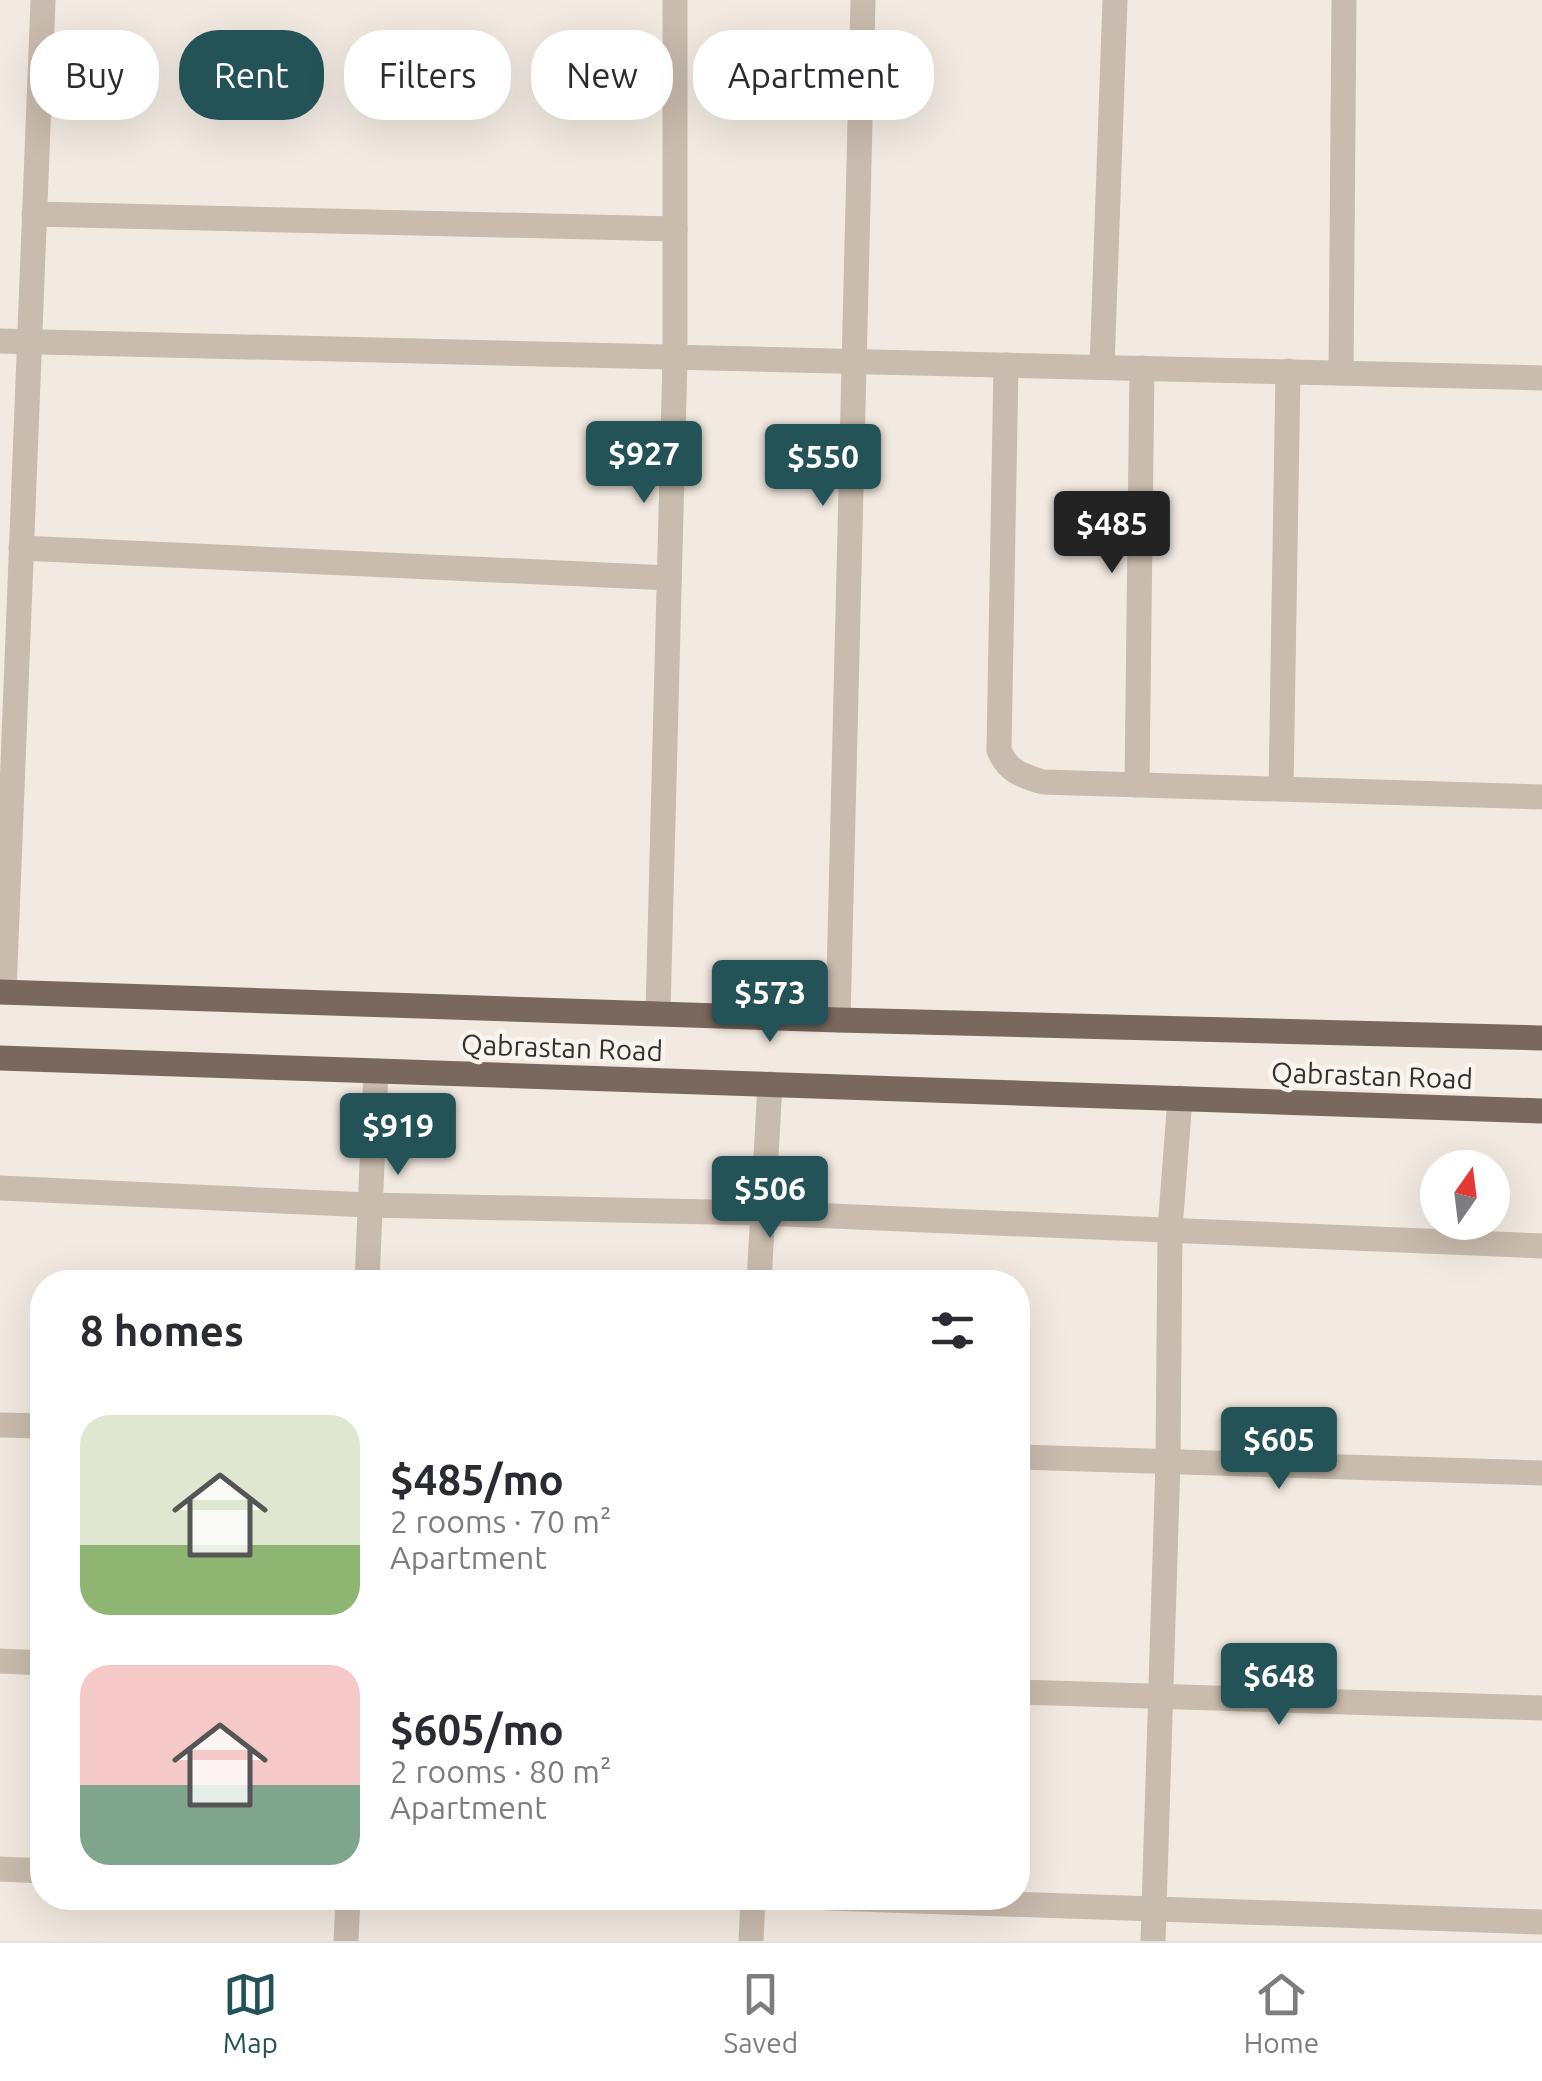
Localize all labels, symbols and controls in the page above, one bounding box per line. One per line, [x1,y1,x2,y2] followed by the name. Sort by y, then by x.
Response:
[30,30,159,120] chip: Buy
[179,30,324,120] chip: Rent
[344,30,511,120] chip: Filters
[531,30,673,120] chip: New
[693,30,934,120] chip: Apartment
[585,421,703,506] pin: $927
[764,424,882,509] pin: $550
[608,435,680,471] text: $927
[787,438,859,474] text: $550
[1053,491,1171,576] pin: $485
[1076,505,1148,541] text: $485
[711,960,829,1045] pin: $573
[734,974,806,1010] text: $573
[461,1028,663,1066] street label: Qabrastan Road
[1271,1056,1473,1094] street label: Qabrastan Road
[339,1093,457,1178] pin: $919
[362,1107,434,1143] text: $919
[1420,1150,1510,1240] north arrow
[1420,1150,1510,1240] map controls
[711,1156,829,1241] pin: $506
[734,1170,806,1206] text: $506
[925,1303,980,1358] icon: filters
[80,1307,244,1354] text: 8 homes
[1220,1407,1338,1492] pin: $605
[1243,1421,1315,1457] text: $605
[160,1455,280,1575] icon: home
[390,1456,564,1503] text: $485/mo
[390,1503,611,1539] text: 2 rooms · 70 m²
[390,1539,547,1575] text: Apartment
[1220,1643,1338,1728] pin: $648
[1243,1657,1315,1693] text: $648
[160,1705,280,1825] icon: home
[390,1706,564,1753] text: $605/mo
[390,1753,611,1789] text: 2 rooms · 80 m²
[390,1789,547,1825] text: Apartment
[223,1967,278,2058] tab: Map
[724,1967,798,2058] tab: Saved
[1244,1967,1319,2058] tab: Home

